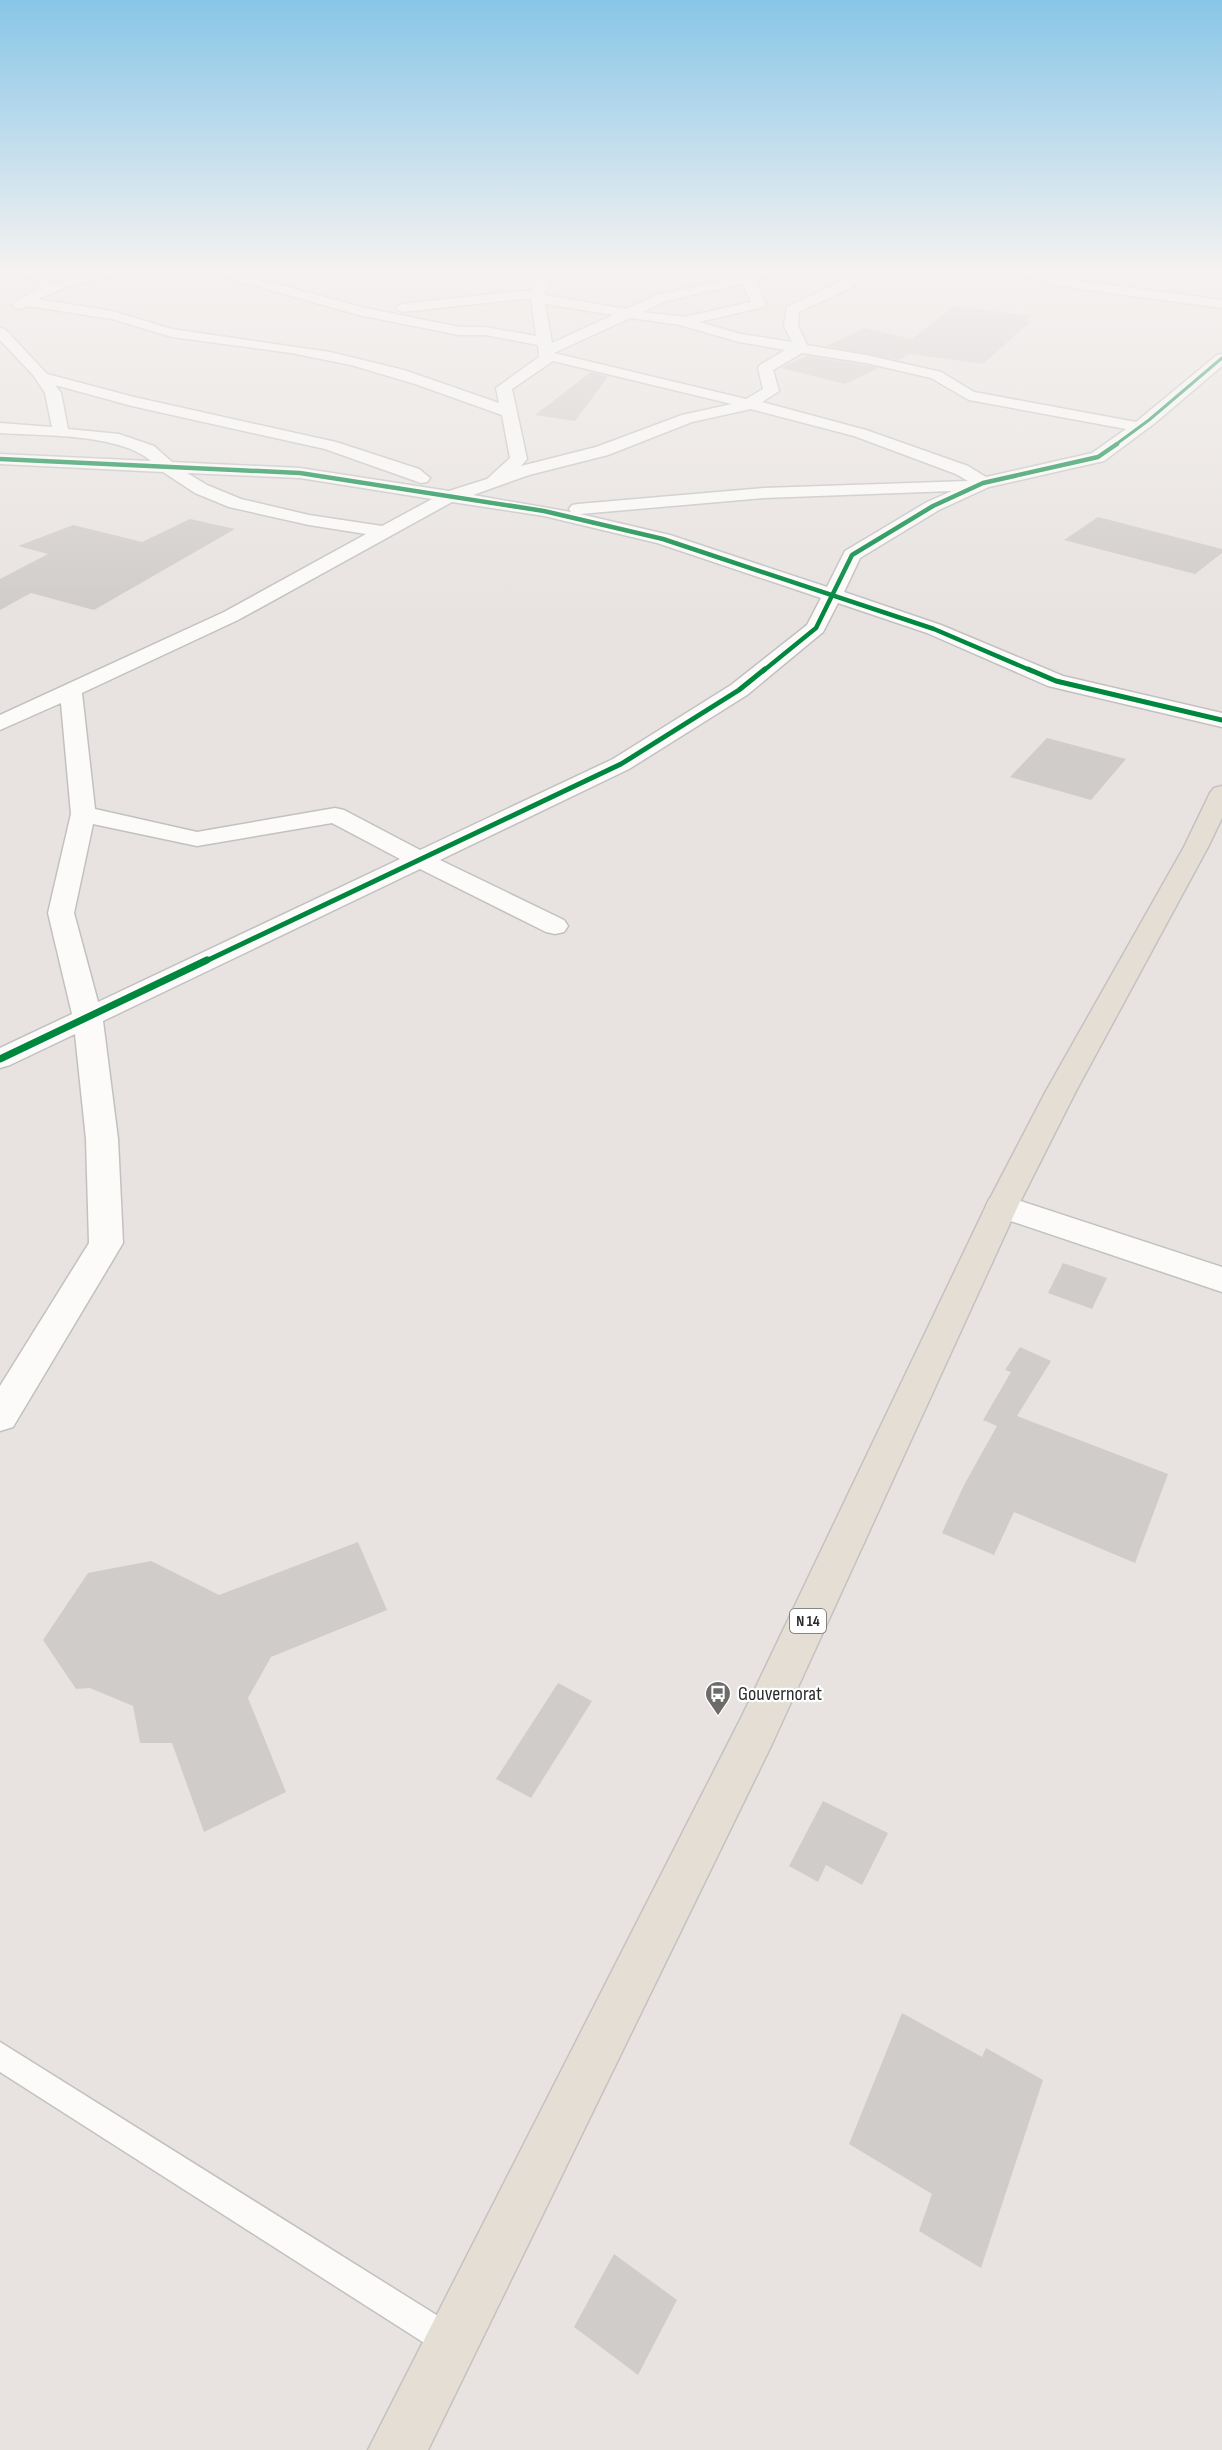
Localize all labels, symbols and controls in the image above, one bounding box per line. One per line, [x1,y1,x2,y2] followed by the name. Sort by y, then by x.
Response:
[790,1609,826,1633] road number: N 14
[703,1679,733,1717] bus stop icon: Gouvernorat
[738,1682,822,1706] place label: Gouvernorat

